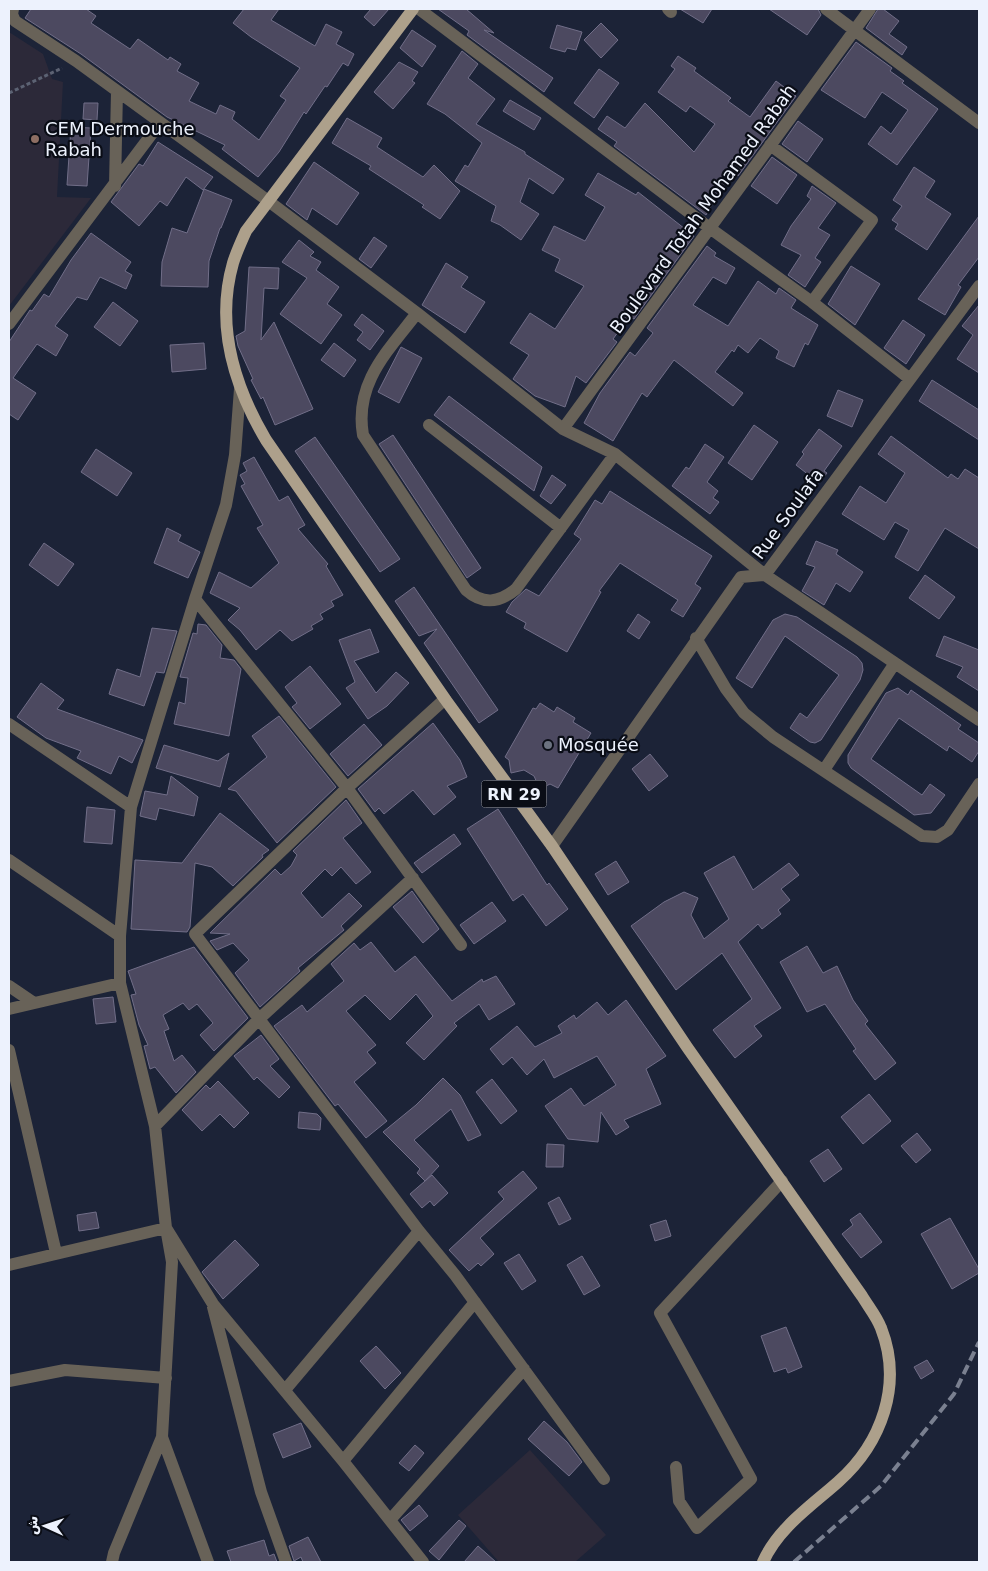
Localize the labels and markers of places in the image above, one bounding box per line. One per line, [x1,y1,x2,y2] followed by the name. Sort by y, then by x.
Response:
[45,118,195,160] place label: CEM Dermouche Rabah
[29,133,41,145] marker: CEM Dermouche Rabah
[558,734,639,755] place label: Mosquée
[542,739,554,751] marker: Mosquée

